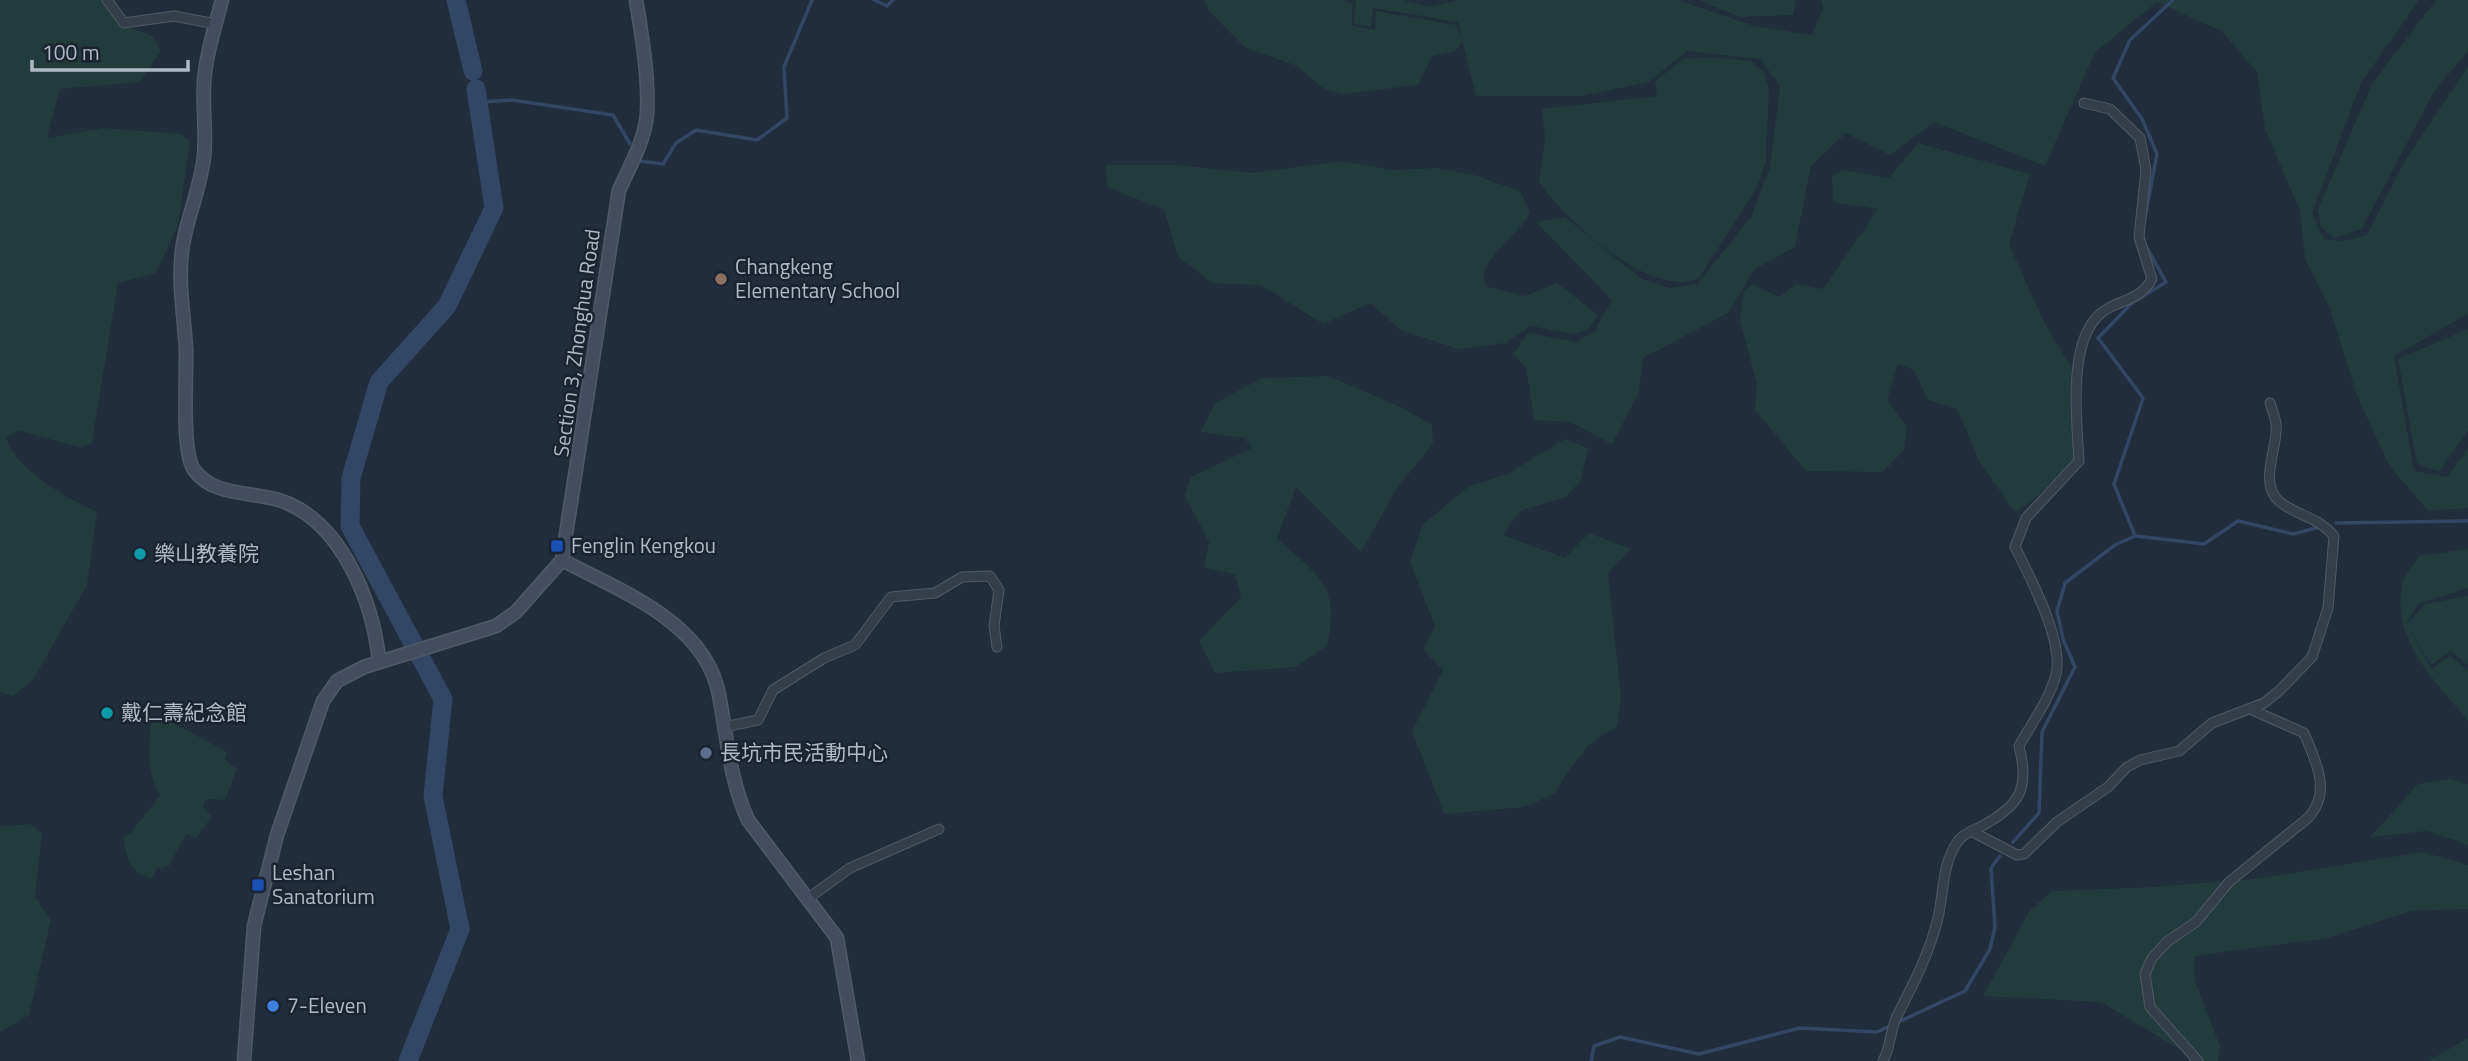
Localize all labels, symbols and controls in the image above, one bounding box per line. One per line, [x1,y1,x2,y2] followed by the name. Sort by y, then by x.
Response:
[32,28,187,72] scale bar
[42,36,99,68] text: 100 m
[544,227,608,459] street label: Section 3, Zhonghua Road
[735,250,900,306] place label: Changkeng Elementary School
[713,271,729,287] marker: Changkeng Elementary School
[571,529,716,561] place label: Fenglin Kengkou
[154,537,259,569] place label: 樂山教養院
[549,538,565,554] marker: Fenglin Kengkou
[132,546,148,562] marker: 樂山教養院
[121,696,247,728] place label: 戴仁壽紀念館
[99,705,115,721] marker: 戴仁壽紀念館
[720,736,888,768] place label: 長坑市民活動中心
[698,745,714,761] marker: 長坑市民活動中心
[272,856,375,912] place label: Leshan Sanatorium
[250,877,266,893] marker: Leshan Sanatorium
[287,989,367,1021] place label: 7-Eleven
[265,998,281,1014] marker: 7-Eleven

